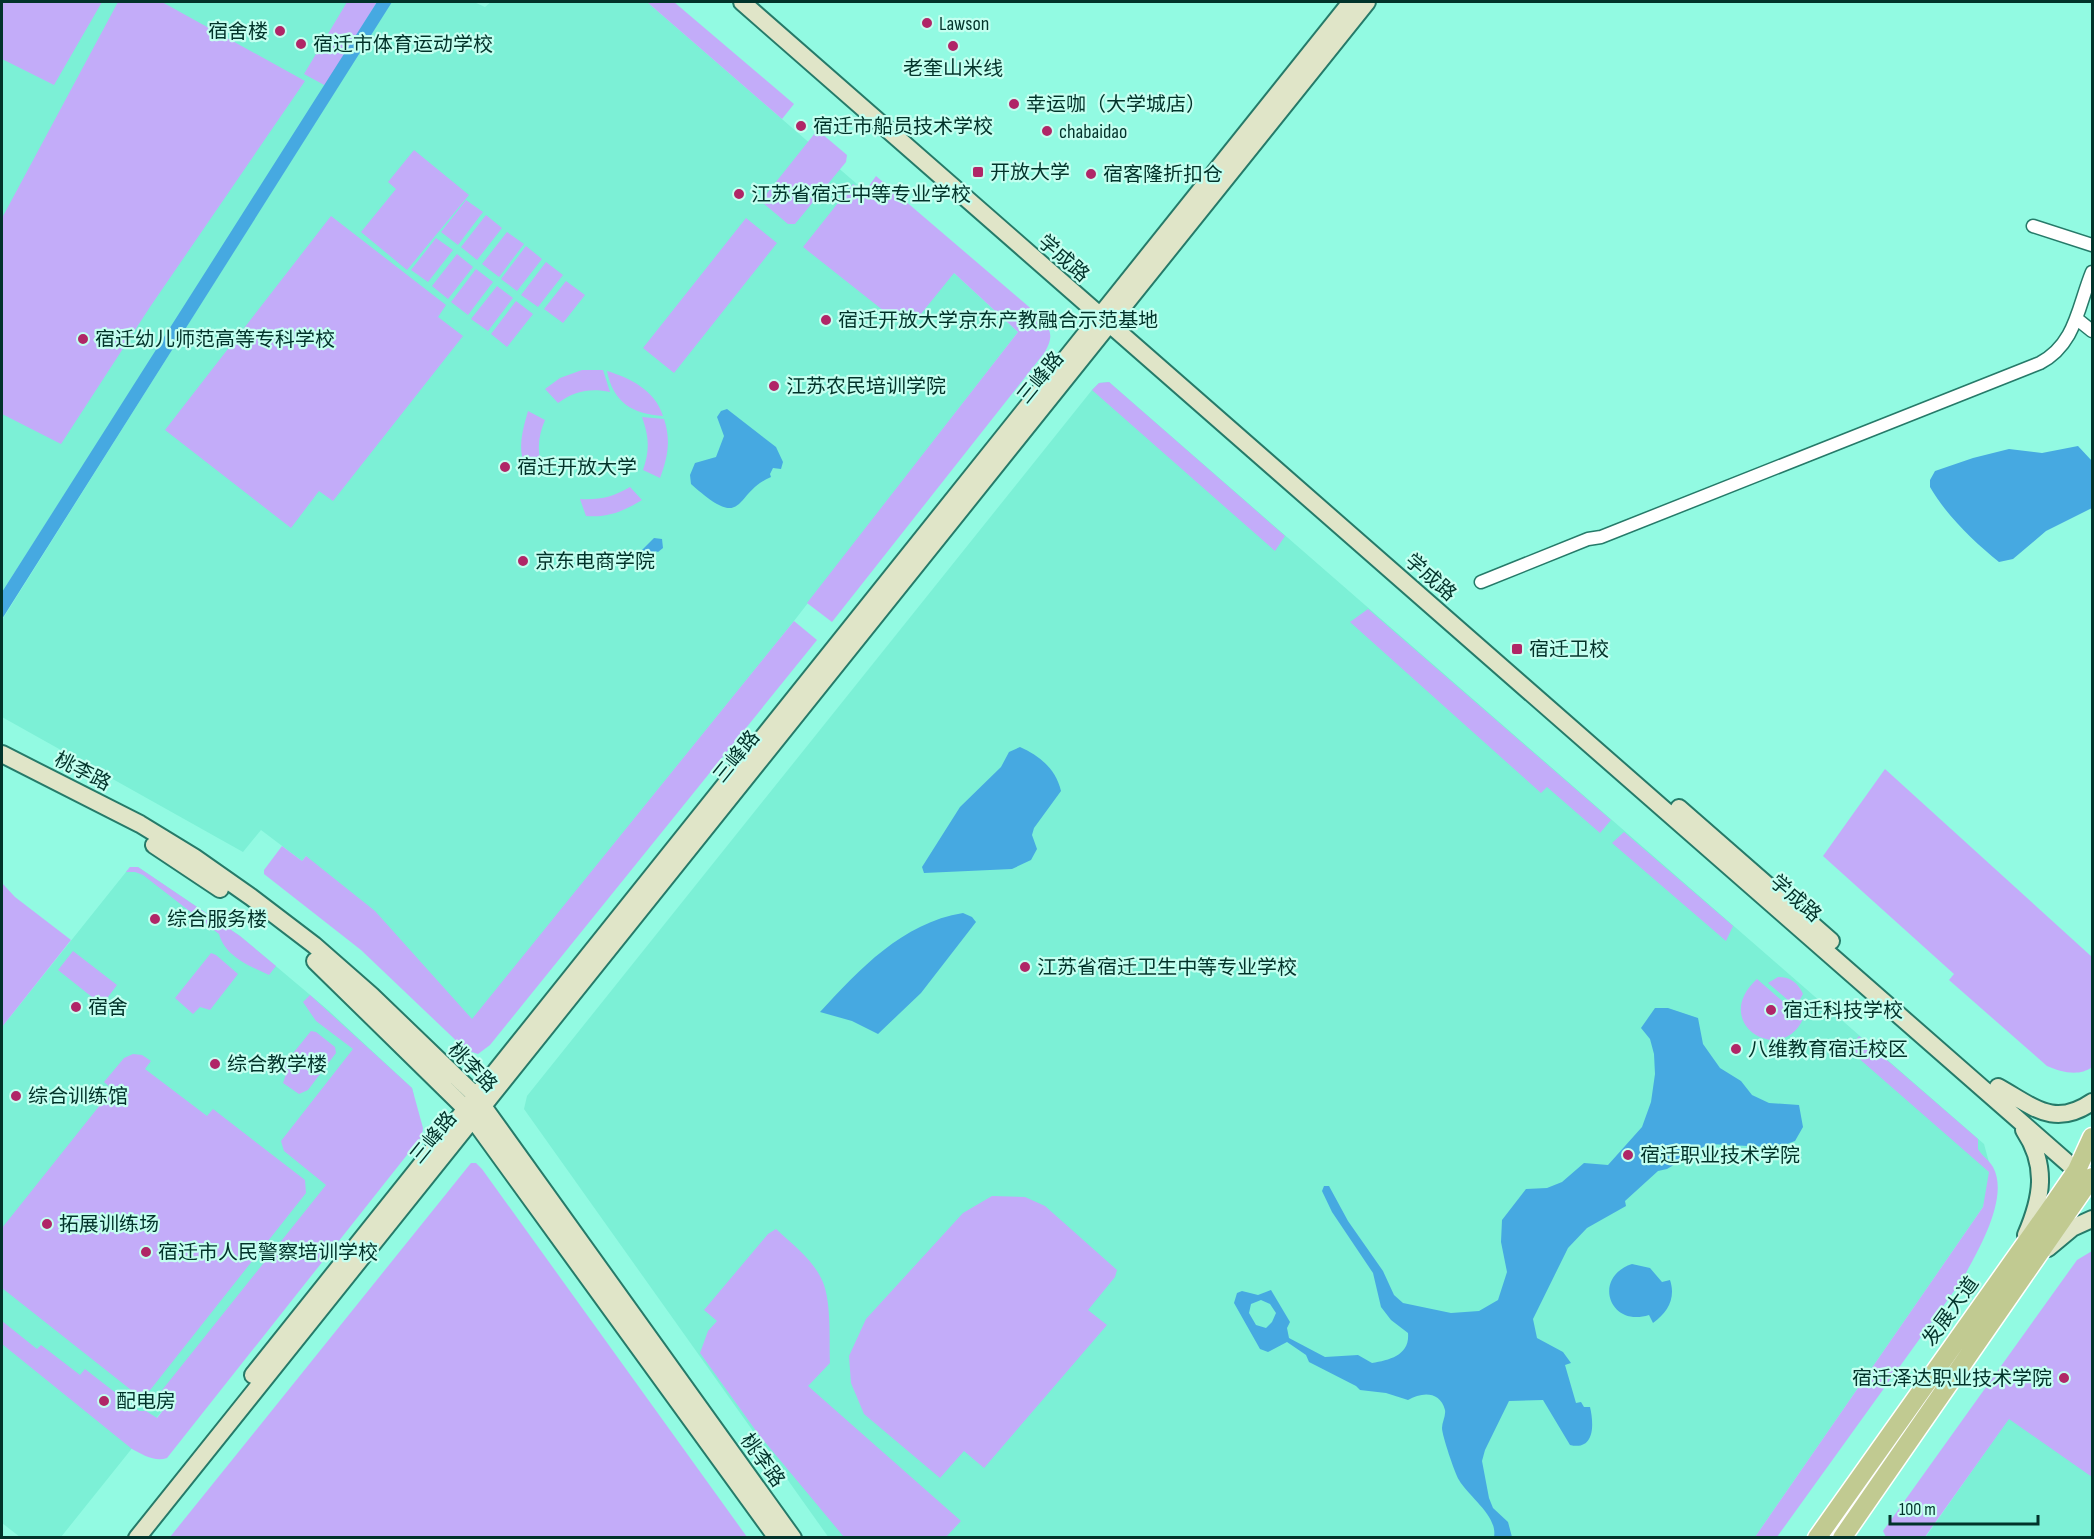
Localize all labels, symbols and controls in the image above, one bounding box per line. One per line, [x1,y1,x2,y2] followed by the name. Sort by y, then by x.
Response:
[939,12,989,36] place label: Lawson
[920,16,934,30] marker: Lawson
[208,20,268,44] place label: 宿舍楼
[273,24,287,38] marker: 宿舍楼
[313,33,493,57] place label: 宿迁市体育运动学校
[294,37,308,51] marker: 宿迁市体育运动学校
[946,39,960,53] marker: 老奎山米线
[903,57,1003,81] place label: 老奎山米线
[1026,93,1206,117] place label: 幸运咖（大学城店）
[1007,97,1021,111] marker: 幸运咖（大学城店）
[813,115,993,139] place label: 宿迁市船员技术学校
[794,119,808,133] marker: 宿迁市船员技术学校
[1059,120,1127,144] place label: chabaidao
[1040,124,1054,138] marker: chabaidao
[990,161,1070,185] place label: 开放大学
[1103,163,1223,187] place label: 宿客隆折扣仓
[971,165,985,179] marker: 开放大学
[1084,167,1098,181] marker: 宿客隆折扣仓
[751,183,971,207] place label: 江苏省宿迁中等专业学校
[732,187,746,201] marker: 江苏省宿迁中等专业学校
[1033,230,1094,287] street label: 学成路
[838,309,1158,333] place label: 宿迁开放大学京东产教融合示范基地
[819,313,833,327] marker: 宿迁开放大学京东产教融合示范基地
[95,328,335,352] place label: 宿迁幼儿师范高等专科学校
[76,332,90,346] marker: 宿迁幼儿师范高等专科学校
[1013,347,1069,408] street label: 三峰路
[786,375,946,399] place label: 江苏农民培训学院
[767,379,781,393] marker: 江苏农民培训学院
[517,456,637,480] place label: 宿迁开放大学
[498,460,512,474] marker: 宿迁开放大学
[1400,549,1461,606] street label: 学成路
[535,550,655,574] place label: 京东电商学院
[516,554,530,568] marker: 京东电商学院
[1529,638,1609,662] place label: 宿迁卫校
[1510,642,1524,656] marker: 宿迁卫校
[709,726,765,787] street label: 三峰路
[50,748,115,796] street label: 桃李路
[1765,870,1826,927] street label: 学成路
[167,908,267,932] place label: 综合服务楼
[148,912,162,926] marker: 综合服务楼
[1037,956,1297,980] place label: 江苏省宿迁卫生中等专业学校
[1018,960,1032,974] marker: 江苏省宿迁卫生中等专业学校
[88,996,128,1020] place label: 宿舍
[1783,999,1903,1023] place label: 宿迁科技学校
[69,1000,83,1014] marker: 宿舍
[1764,1003,1778,1017] marker: 宿迁科技学校
[443,1038,502,1098] street label: 桃李路
[1748,1038,1908,1062] place label: 八维教育宿迁校区
[1729,1042,1743,1056] marker: 八维教育宿迁校区
[227,1053,327,1077] place label: 综合教学楼
[208,1057,222,1071] marker: 综合教学楼
[28,1085,128,1109] place label: 综合训练馆
[9,1089,23,1103] marker: 综合训练馆
[406,1107,462,1168] street label: 三峰路
[1640,1144,1800,1168] place label: 宿迁职业技术学院
[1621,1148,1635,1162] marker: 宿迁职业技术学院
[59,1213,159,1237] place label: 拓展训练场
[40,1217,54,1231] marker: 拓展训练场
[158,1241,378,1265] place label: 宿迁市人民警察培训学校
[139,1245,153,1259] marker: 宿迁市人民警察培训学校
[1918,1272,1984,1351] street label: 发展大道
[1852,1367,2052,1391] place label: 宿迁泽达职业技术学院
[2057,1371,2071,1385] marker: 宿迁泽达职业技术学院
[116,1390,176,1414] place label: 配电房
[97,1394,111,1408] marker: 配电房
[735,1429,790,1492] street label: 桃李路
[1890,1488,2038,1526] scale bar
[1899,1499,1936,1520] text: 100 m

